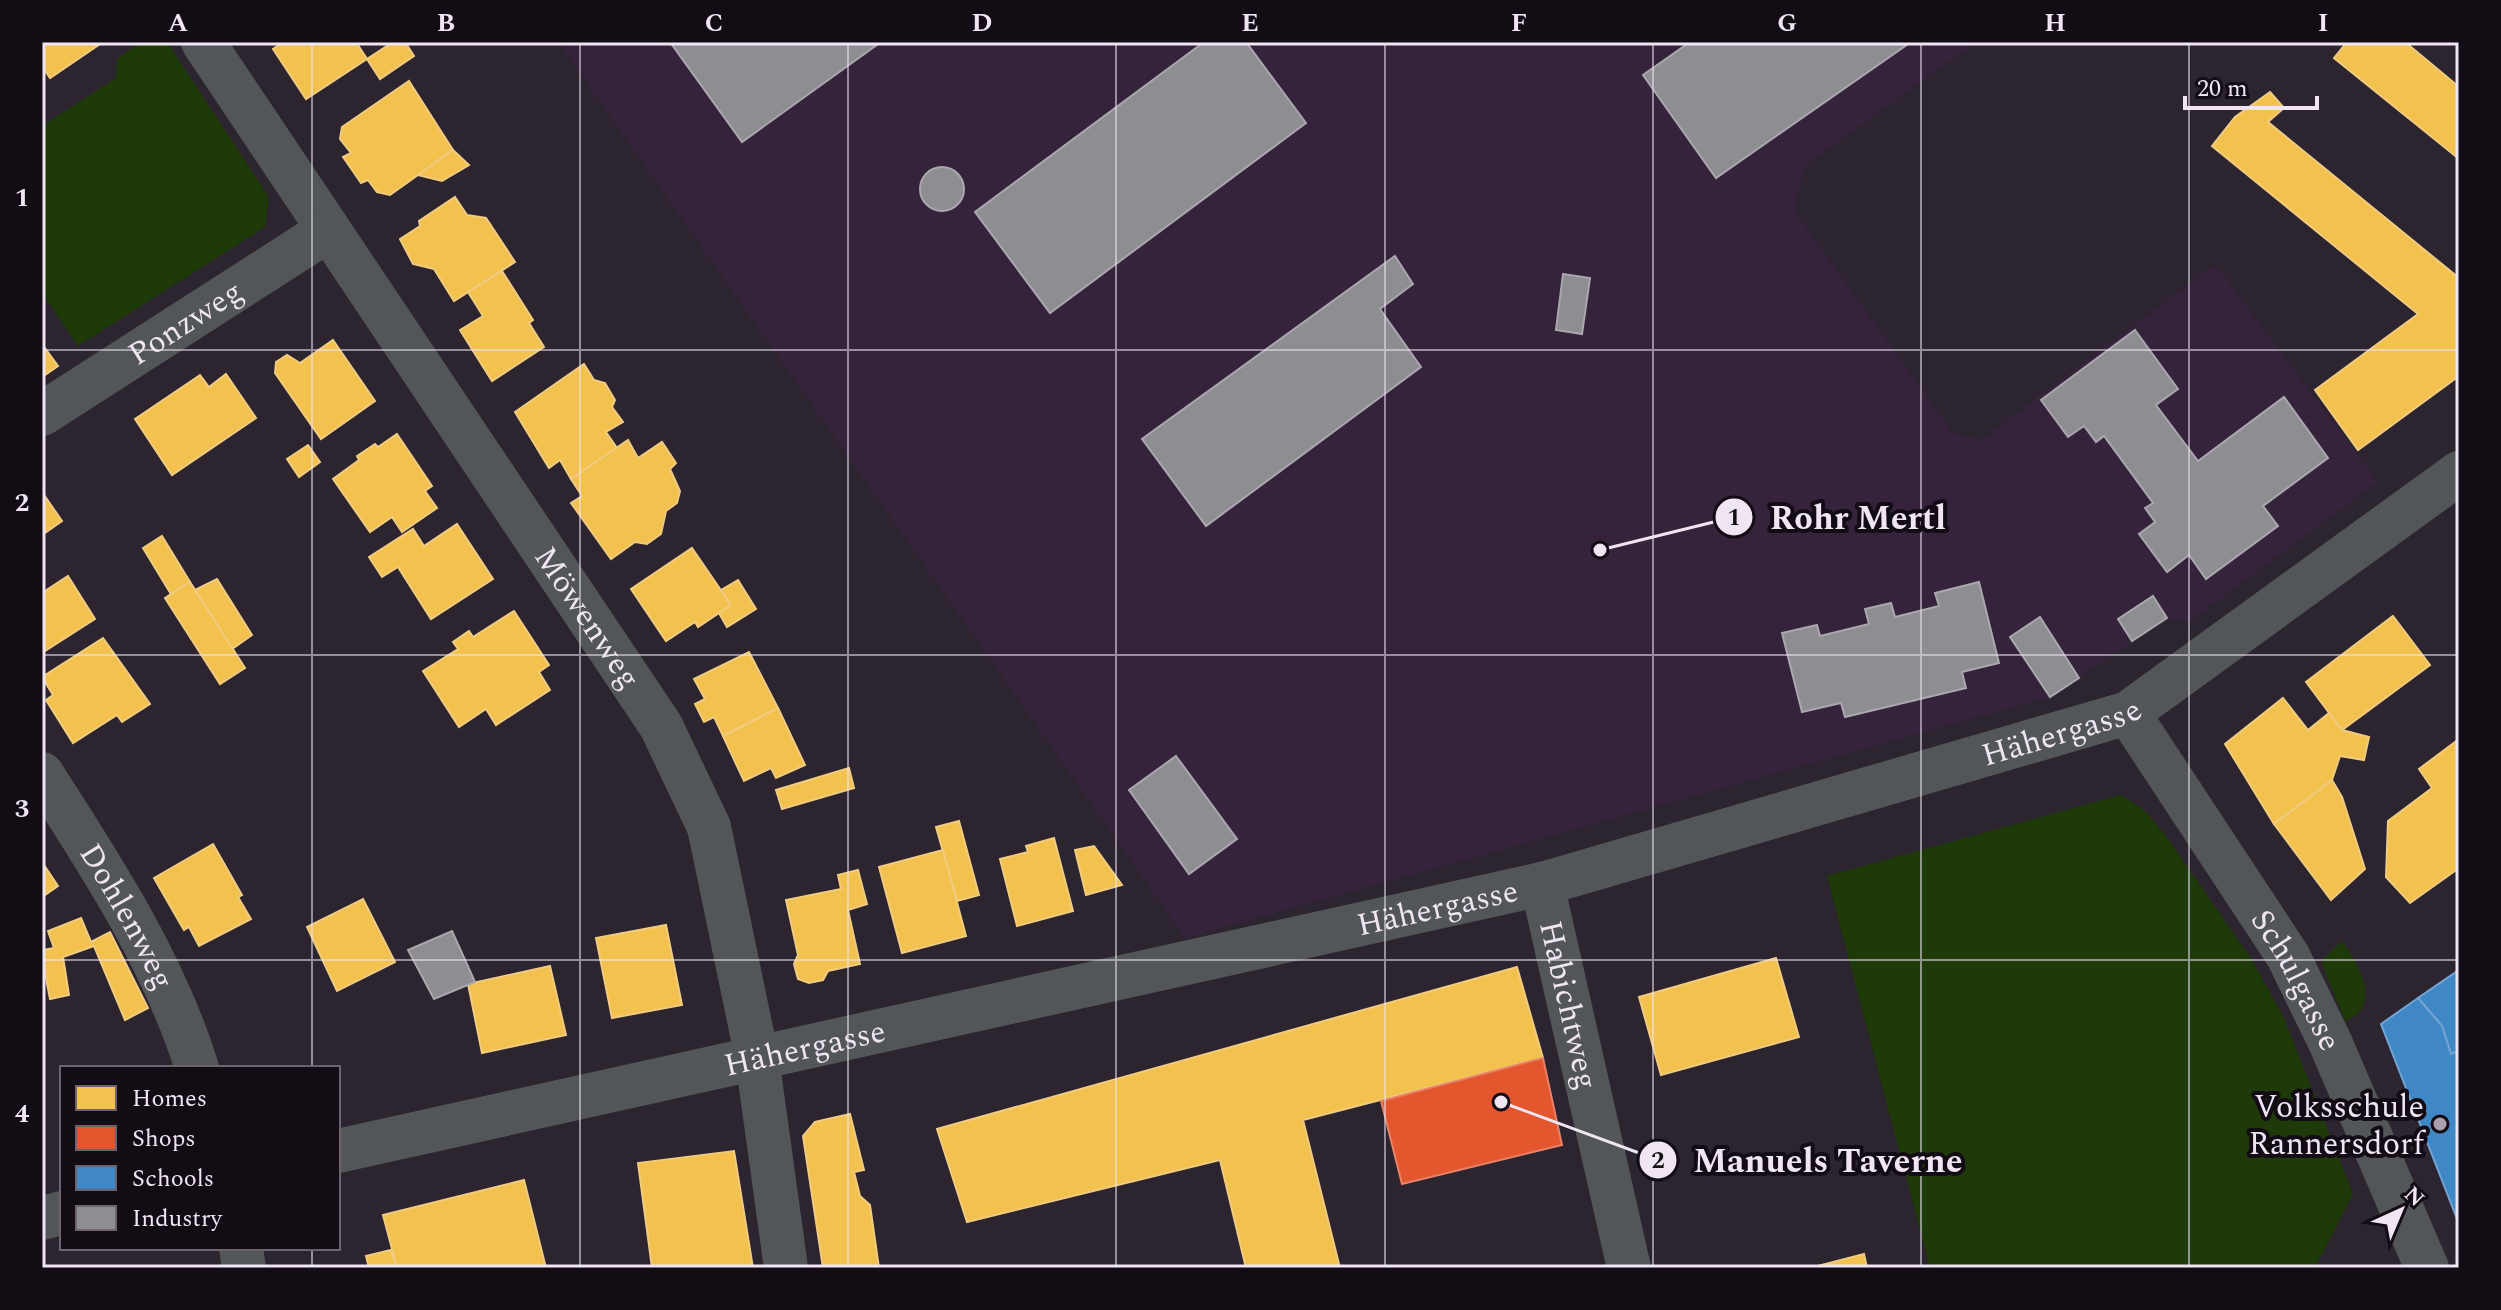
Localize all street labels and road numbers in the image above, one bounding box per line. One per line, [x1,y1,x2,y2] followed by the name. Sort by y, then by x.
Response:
[119,268,253,379] street label: Ponzweg
[521,536,652,699] street label: Möwenweg
[1976,687,2153,780] street label: Hähergasse
[66,834,187,998] street label: Dohlenweg
[1352,867,1523,950] street label: Hähergasse
[2238,900,2354,1059] street label: Schulgasse
[1525,916,1611,1094] street label: Habichtweg
[720,1007,890,1091] street label: Hähergasse

